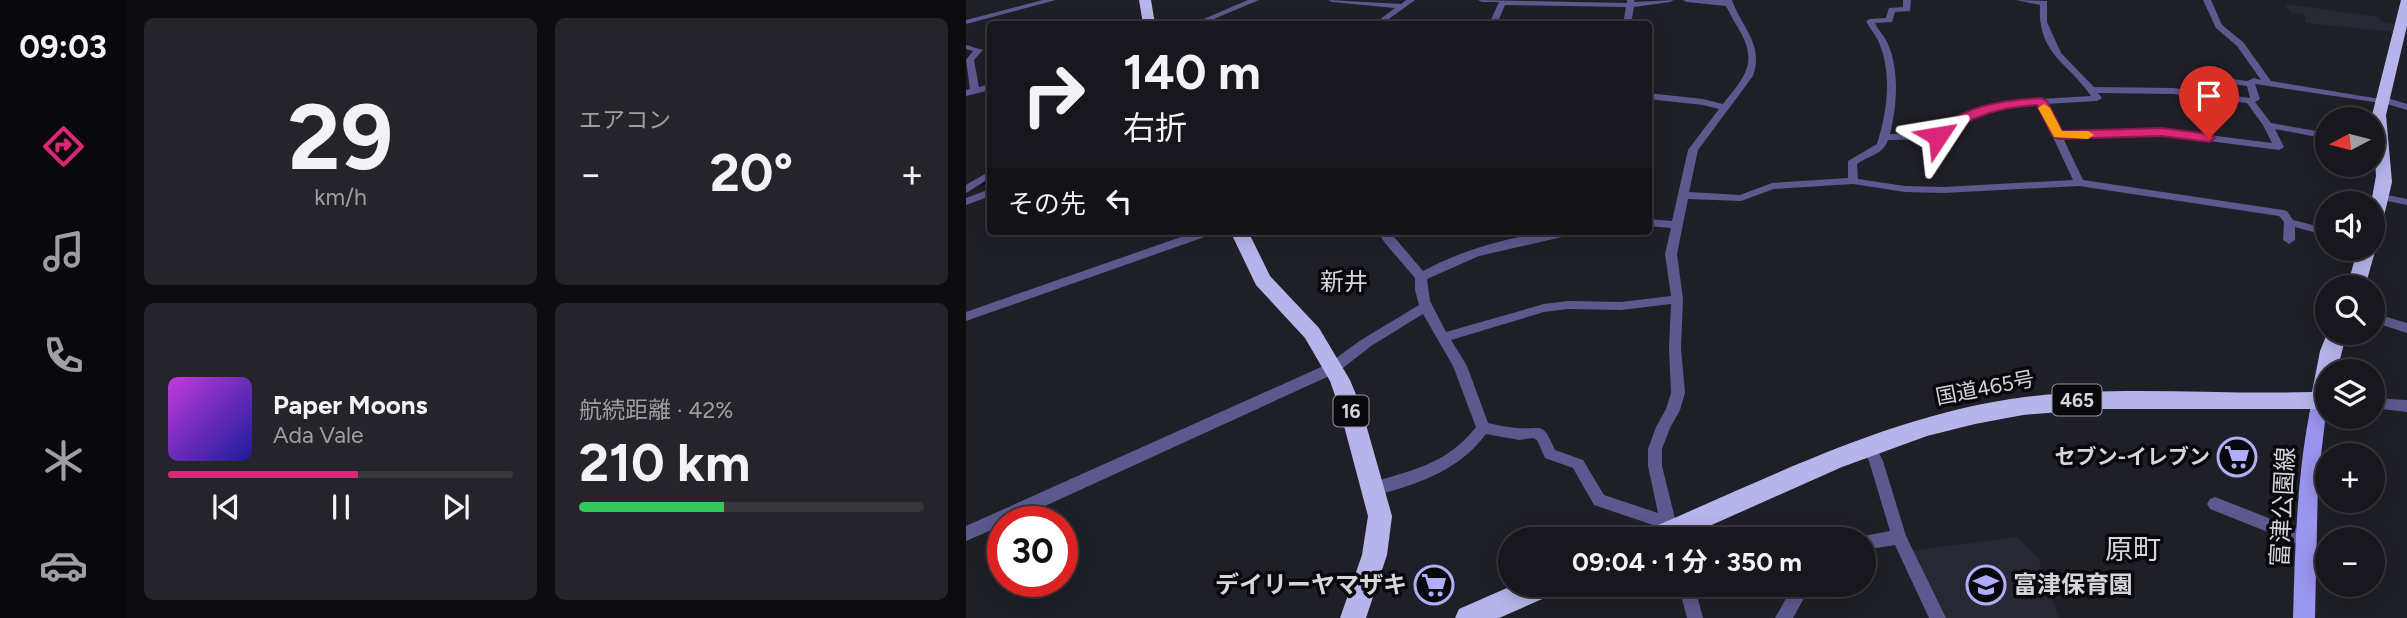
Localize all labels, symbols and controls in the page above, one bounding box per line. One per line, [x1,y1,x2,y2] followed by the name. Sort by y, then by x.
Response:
[19,28,107,66] text: 09:03
[1123,42,1261,101] text: 140 m
[1008,49,1099,140] icon: right
[2179,66,2239,138] pin
[2190,77,2228,115] icon: arrive
[288,83,393,192] text: 29
[1901,99,1975,173] position arrow
[579,106,671,134] text: エアコン
[2315,107,2385,177] north arrow
[2315,107,2385,597] map controls
[1123,109,1187,147] text: 右折
[39,122,88,171] icon: directions
[710,142,793,204] text: 20°
[579,151,603,197] text: −
[900,151,924,197] text: +
[1100,182,1138,220] icon: left
[314,183,367,211] text: km/h
[1008,188,1086,220] text: その先
[2315,191,2385,261] button: sound
[39,227,88,276] icon: music
[1320,267,1368,296] district label: 新井
[2315,275,2385,345] button: search
[39,331,88,380] icon: phone
[2315,359,2385,429] button: layers
[1933,366,2036,409] street label: 国道465号
[2052,384,2102,416] road number: 465
[273,389,428,421] text: Paper Moons
[579,396,733,424] text: 航続距離 · 42%
[1334,396,1368,426] road number: 16
[273,421,364,449] text: Ada Vale
[579,432,750,494] text: 210 km
[39,436,88,485] icon: climate
[2216,436,2258,478] supermarket icon: セブン-イレブン
[2315,443,2385,513] button: +
[2054,444,2210,469] place label: セブン-イレブン
[2265,446,2300,568] street label: 富津公園線
[207,488,245,526] icon: previous
[322,488,360,526] icon: pause
[437,488,475,526] icon: next
[987,506,1078,597] speed limit sign: 30
[2315,527,2385,597] button: −
[2105,532,2161,566] district label: 原町
[39,541,88,590] icon: car
[1572,546,1802,578] text: 09:04 · 1 分 · 350 m
[1413,564,1455,606] supermarket icon: デイリーヤマザキ
[1965,564,2007,606] school or university icon: 富津保育園
[1215,570,1407,599] place label: デイリーヤマザキ
[2013,570,2133,599] place label: 富津保育園

